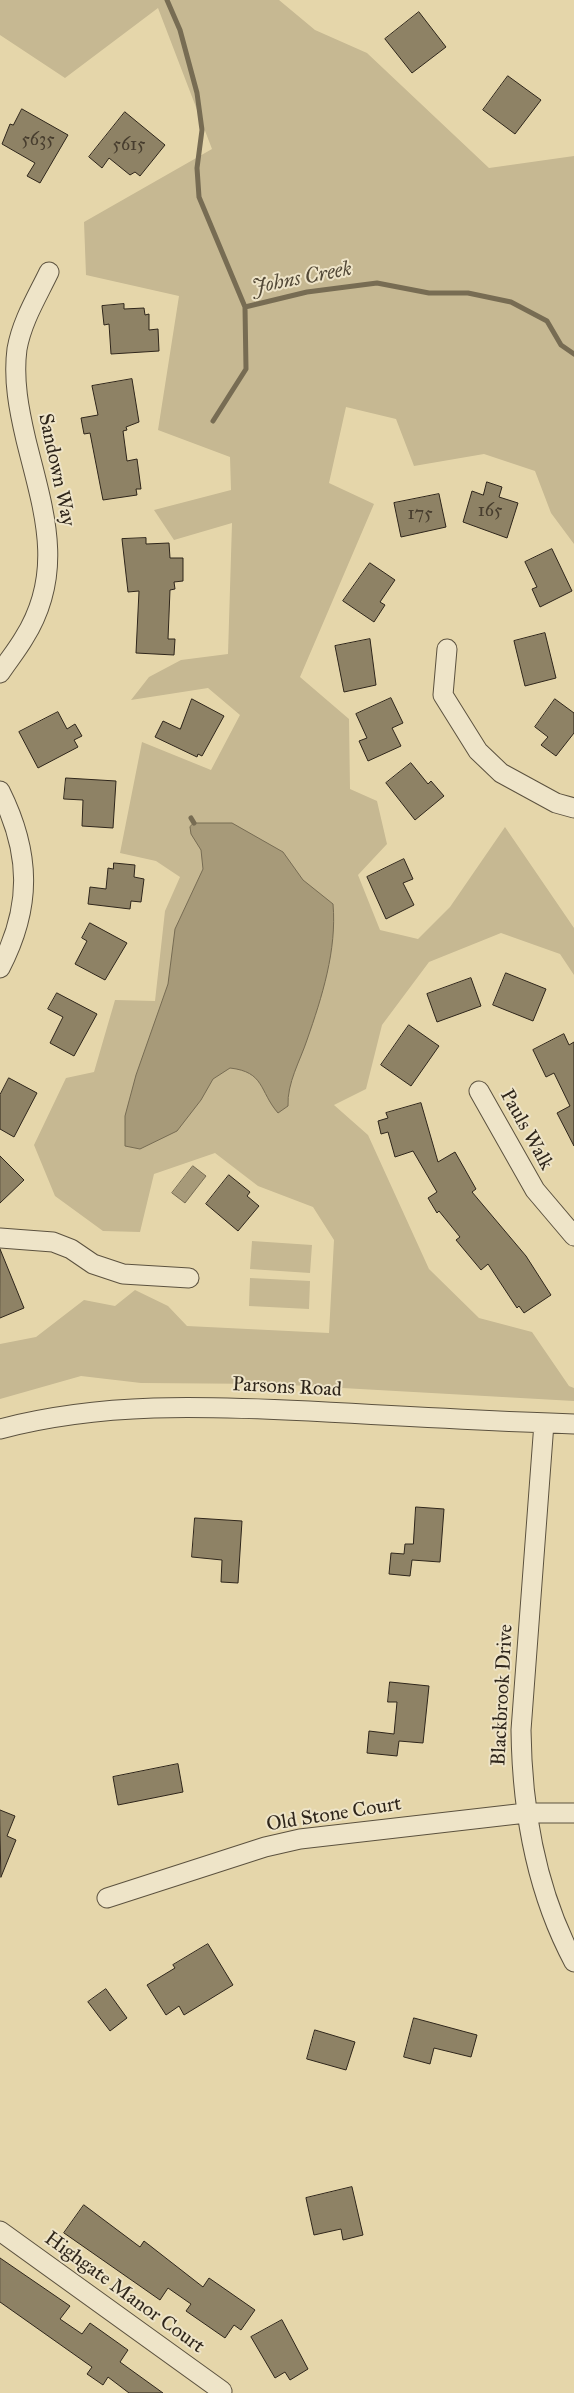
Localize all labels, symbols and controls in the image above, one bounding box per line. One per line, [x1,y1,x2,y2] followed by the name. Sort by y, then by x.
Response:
[21,130,55,152] house number: 5635
[113,135,145,157] house number: 5615
[250,257,354,301] water label: Johns Creek
[32,411,80,529] street label: Sandown Way
[478,501,502,523] house number: 165
[407,504,433,526] house number: 175
[494,1086,558,1174] street label: Pauls Walk
[232,1373,342,1403] street label: Parsons Road
[487,1623,519,1767] street label: Blackbrook Drive
[265,1792,403,1838] street label: Old Stone Court
[39,2227,209,2359] street label: Highgate Manor Court

